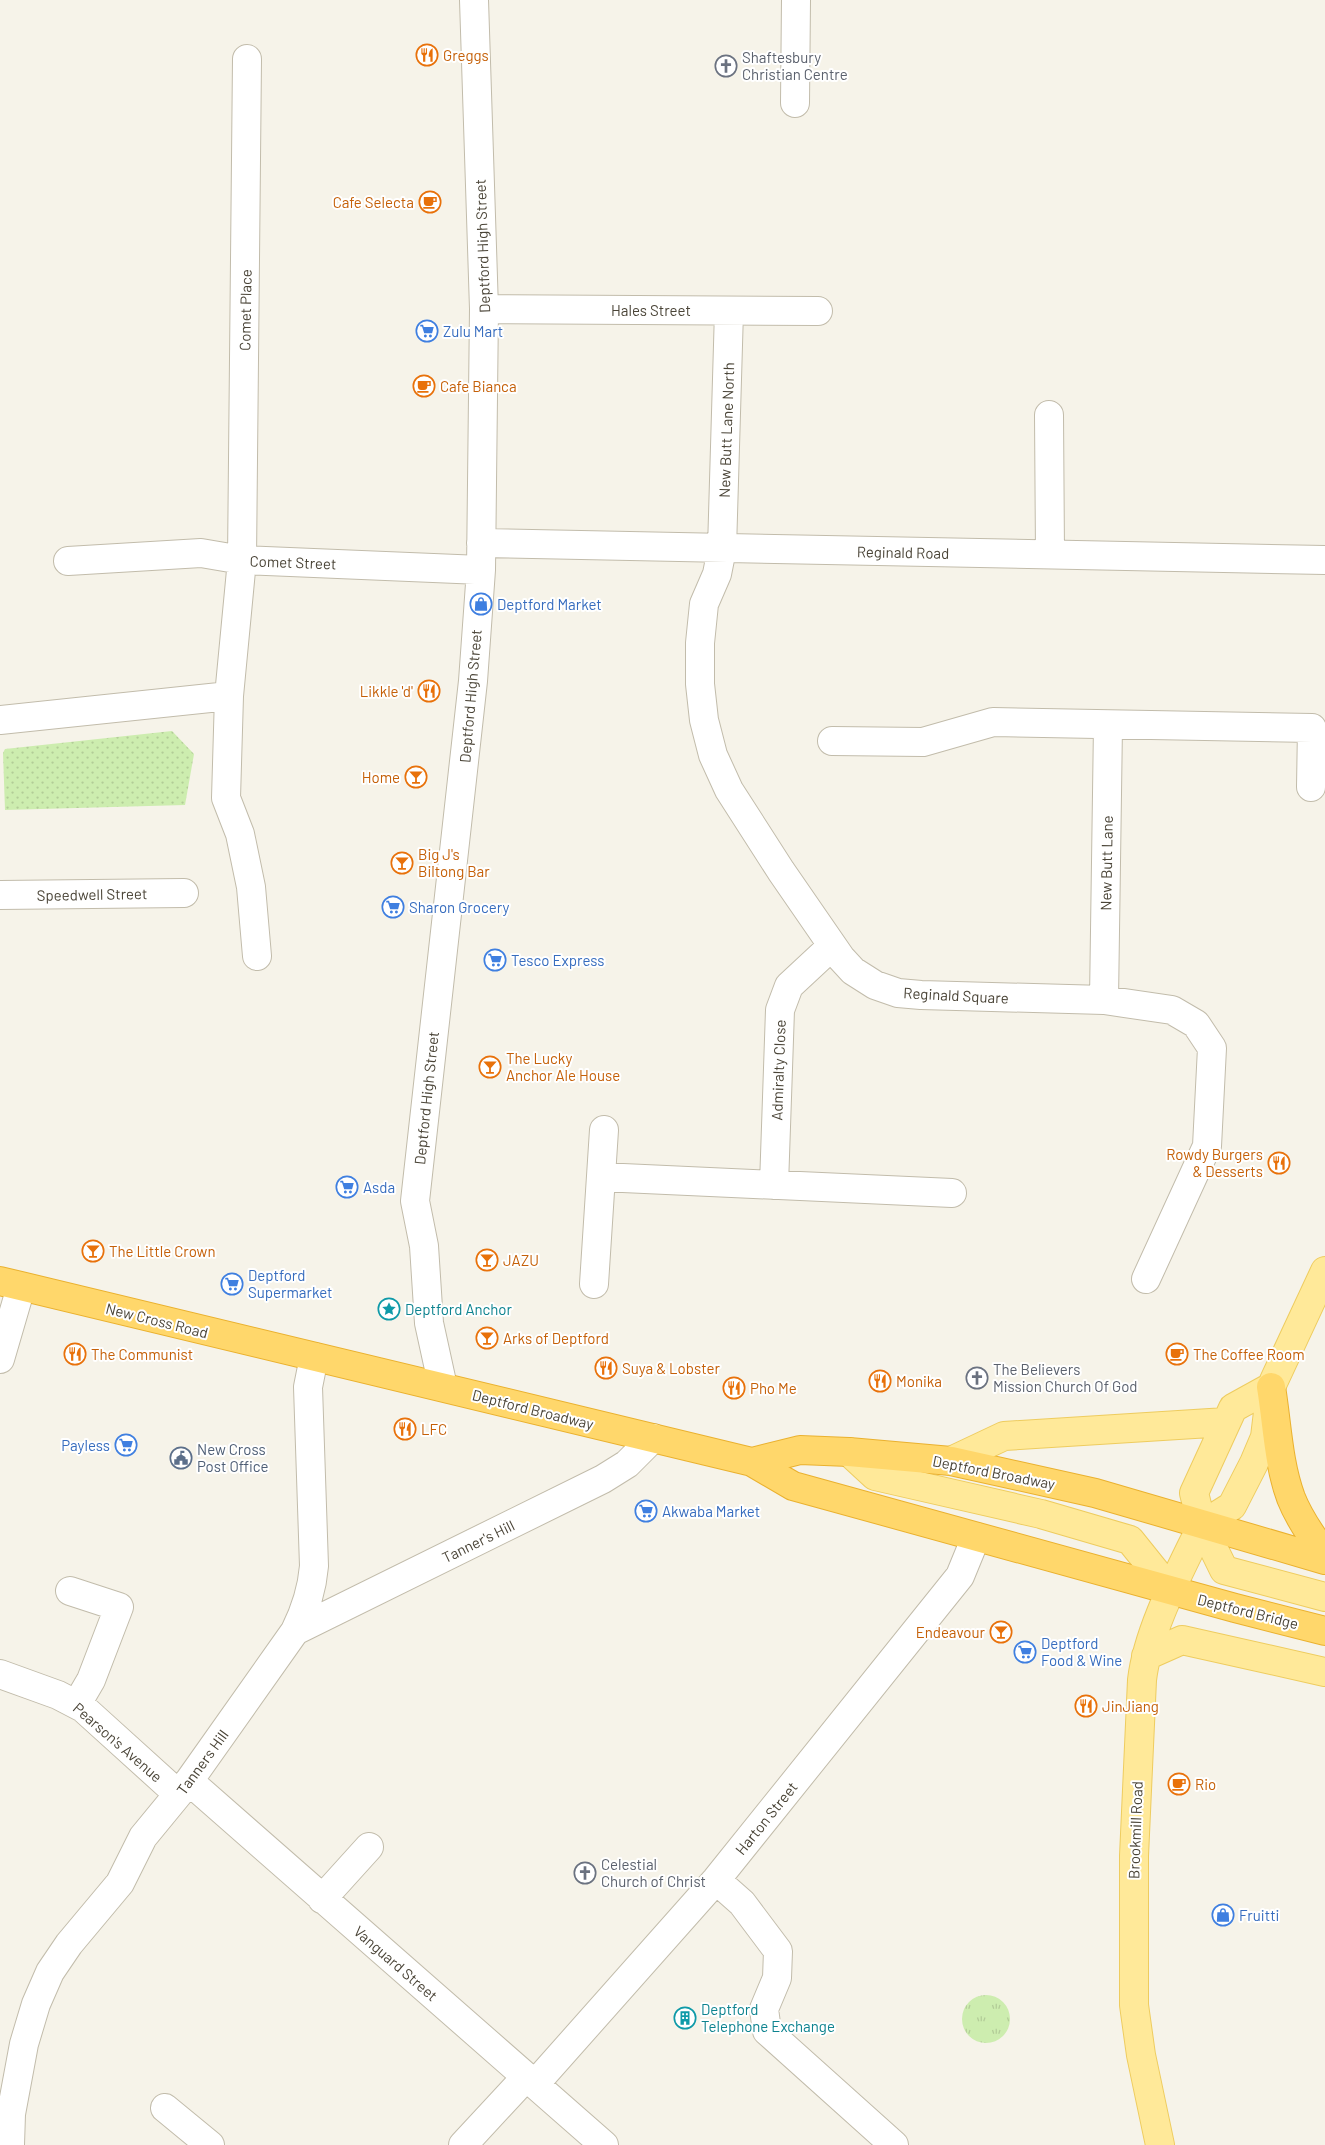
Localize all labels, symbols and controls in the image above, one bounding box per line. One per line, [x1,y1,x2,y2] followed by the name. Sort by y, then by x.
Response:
[415,43,439,67] restaurant icon: Greggs
[443,46,489,64] place label: Greggs
[742,48,848,83] place label: Shaftesbury Christian Centre
[714,54,738,78] church icon: Shaftesbury Christian Centre
[471,179,493,313] street label: Deptford High Street
[418,190,442,214] cafe icon: Cafe Selecta
[333,193,414,211] place label: Cafe Selecta
[235,269,255,351] street label: Comet Place
[611,301,691,319] street label: Hales Street
[415,319,439,343] supermarket icon: Zulu Mart
[443,322,503,340] place label: Zulu Mart
[715,362,737,498] street label: New Butt Lane North
[412,374,436,398] cafe icon: Cafe Bianca
[440,377,517,395] place label: Cafe Bianca
[857,542,949,562] street label: Reginald Road
[249,551,337,573] street label: Comet Street
[469,592,493,616] shop icon: Deptford Market
[497,595,602,613] place label: Deptford Market
[455,628,485,764] street label: Deptford High Street
[417,679,441,703] restaurant icon: Likkle 'd'
[360,682,413,700] place label: Likkle 'd'
[404,765,428,789] bar icon: Home
[362,768,400,786] place label: Home
[1096,815,1116,911] street label: New Butt Lane
[418,845,490,880] place label: Big J's Biltong Bar
[390,851,414,875] bar icon: Big J's Biltong Bar
[37,884,147,904] street label: Speedwell Street
[381,895,405,919] supermarket icon: Sharon Grocery
[409,898,510,916] place label: Sharon Grocery
[483,948,507,972] supermarket icon: Tesco Express
[511,951,604,969] place label: Tesco Express
[903,983,1009,1007] street label: Reginald Square
[767,1019,789,1121] street label: Admiralty Close
[410,1030,442,1166] street label: Deptford High Street
[506,1049,620,1084] place label: The Lucky Anchor Ale House
[478,1055,502,1079] bar icon: The Lucky Anchor Ale House
[1166,1145,1263,1180] place label: Rowdy Burgers & Desserts
[1267,1151,1291,1175] restaurant icon: Rowdy Burgers & Desserts
[335,1175,359,1199] supermarket icon: Asda
[363,1178,395,1196] place label: Asda
[81,1239,105,1263] bar icon: The Little Crown
[109,1242,216,1260] place label: The Little Crown
[475,1248,499,1272] bar icon: JAZU
[503,1251,539,1269] place label: JAZU
[248,1266,333,1301] place label: Deptford Supermarket
[220,1272,244,1296] supermarket icon: Deptford Supermarket
[377,1297,401,1321] place icon: Deptford Anchor
[104,1299,210,1341] street label: New Cross Road
[405,1300,512,1318] place label: Deptford Anchor
[475,1326,499,1350] bar icon: Arks of Deptford
[503,1329,609,1347] place label: Arks of Deptford
[63,1342,87,1366] restaurant icon: The Communist
[1165,1342,1189,1366] cafe icon: The Coffee Room
[91,1345,193,1363] place label: The Communist
[1193,1345,1305,1363] place label: The Coffee Room
[594,1356,618,1380] restaurant icon: Suya & Lobster
[622,1359,720,1377] place label: Suya & Lobster
[993,1360,1138,1395] place label: The Believers Mission Church Of God
[965,1366,989,1390] church icon: The Believers Mission Church Of God
[868,1369,892,1393] restaurant icon: Monika
[896,1372,942,1390] place label: Monika
[722,1376,746,1400] restaurant icon: Pho Me
[750,1379,797,1397] place label: Pho Me
[470,1385,596,1433] street label: Deptford Broadway
[393,1417,417,1441] restaurant icon: LFC
[421,1420,447,1438] place label: LFC
[114,1433,138,1457] supermarket icon: Payless
[61,1436,110,1454] place label: Payless
[197,1440,269,1475] place label: New Cross Post Office
[169,1446,193,1470] public building icon: New Cross Post Office
[931,1451,1057,1493] street label: Deptford Broadway
[634,1499,658,1523] supermarket icon: Akwaba Market
[662,1502,760,1520] place label: Akwaba Market
[439,1516,517,1566] street label: Tanner's Hill
[1196,1590,1300,1632] street label: Deptford Bridge
[989,1620,1013,1644] bar icon: Endeavour
[916,1623,986,1641] place label: Endeavour
[1041,1634,1122,1669] place label: Deptford Food & Wine
[1013,1640,1037,1664] supermarket icon: Deptford Food & Wine
[1074,1694,1098,1718] restaurant icon: JinJiang
[1102,1697,1159,1715] place label: JinJiang
[70,1698,166,1786] street label: Pearson's Avenue
[172,1726,232,1798] street label: Tanners Hill
[1167,1772,1191,1796] cafe icon: Rio
[1195,1775,1216,1793] place label: Rio
[731,1778,801,1858] street label: Harton Street
[1124,1781,1146,1879] street label: Brookmill Road
[601,1855,706,1890] place label: Celestial Church of Christ
[573,1861,597,1885] church icon: Celestial Church of Christ
[1211,1903,1235,1927] shop icon: Fruitti
[1239,1906,1279,1924] place label: Fruitti
[350,1922,442,2004] street label: Vanguard Street
[701,2000,835,2035] place label: Deptford Telephone Exchange
[673,2006,697,2030] building icon: Deptford Telephone Exchange

